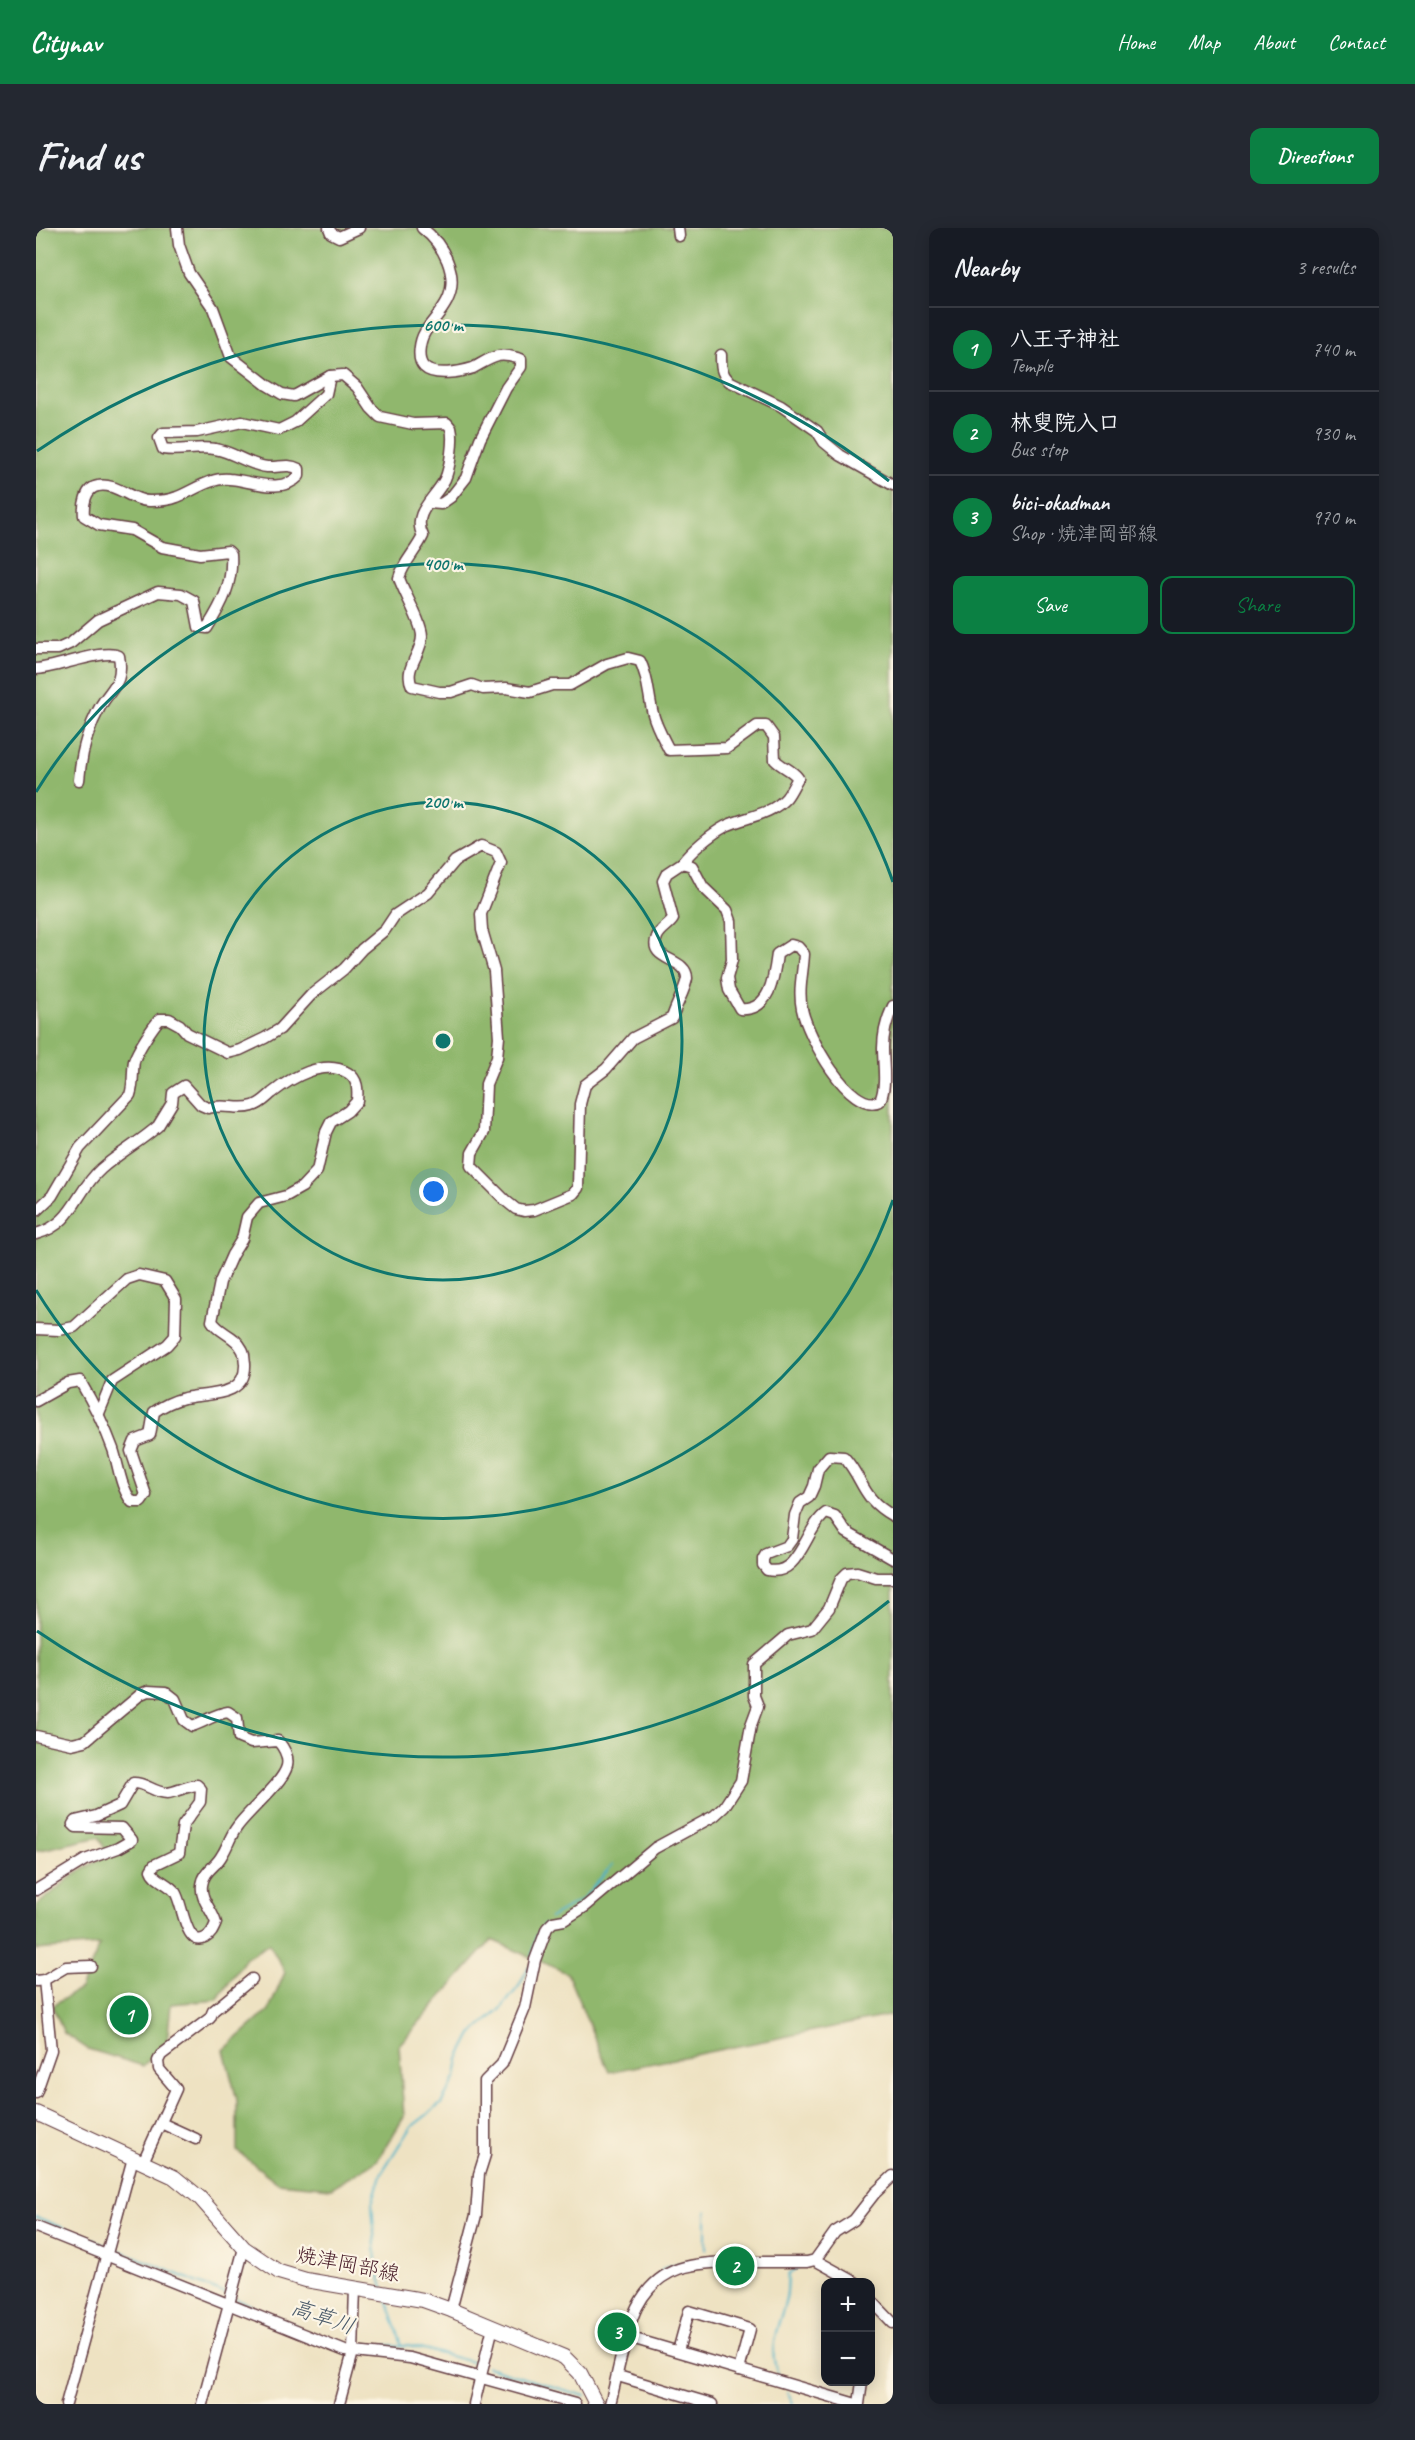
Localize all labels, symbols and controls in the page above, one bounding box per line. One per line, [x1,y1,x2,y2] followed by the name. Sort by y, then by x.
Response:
[30,25,101,60] text: Citynav
[1117,29,1155,55] text: Home
[1188,29,1220,55] text: Map
[1253,29,1295,55] text: About
[1328,29,1385,55] text: Contact
[1250,128,1379,184] button: Directions
[36,130,141,183] text: Find us
[953,251,1018,284] text: Nearby
[1296,255,1355,280] text: 3 results
[423,314,464,336] text: 600 m
[1010,325,1120,353] text: 八王子神社
[968,337,977,362] text: 1
[1312,337,1355,362] text: 740 m
[1010,353,1053,378] text: Temple
[1010,409,1120,437] text: 林叟院入口
[968,421,977,446] text: 2
[1312,421,1355,446] text: 930 m
[1010,437,1068,462] text: Bus stop
[1010,489,1109,517] text: bici-okadman
[968,505,977,530] text: 3
[1312,505,1355,530] text: 970 m
[1010,521,1157,546] text: Shop · 焼津岡部線
[424,553,464,575] text: 400 m
[953,576,1148,634] button: Save
[1160,576,1355,634] button: Share
[424,791,464,813] text: 200 m
[433,1031,453,1051] centre of rings
[419,1177,448,1206] your location
[110,1992,148,2038] pin: 1
[294,2241,402,2287] street label: 焼津岡部線
[716,2244,754,2288] pin: 2
[821,2278,875,2386] map controls
[821,2278,875,2332] button: +
[287,2293,359,2341] water label: 高草川
[598,2310,636,2354] pin: 3
[821,2332,875,2386] button: −

